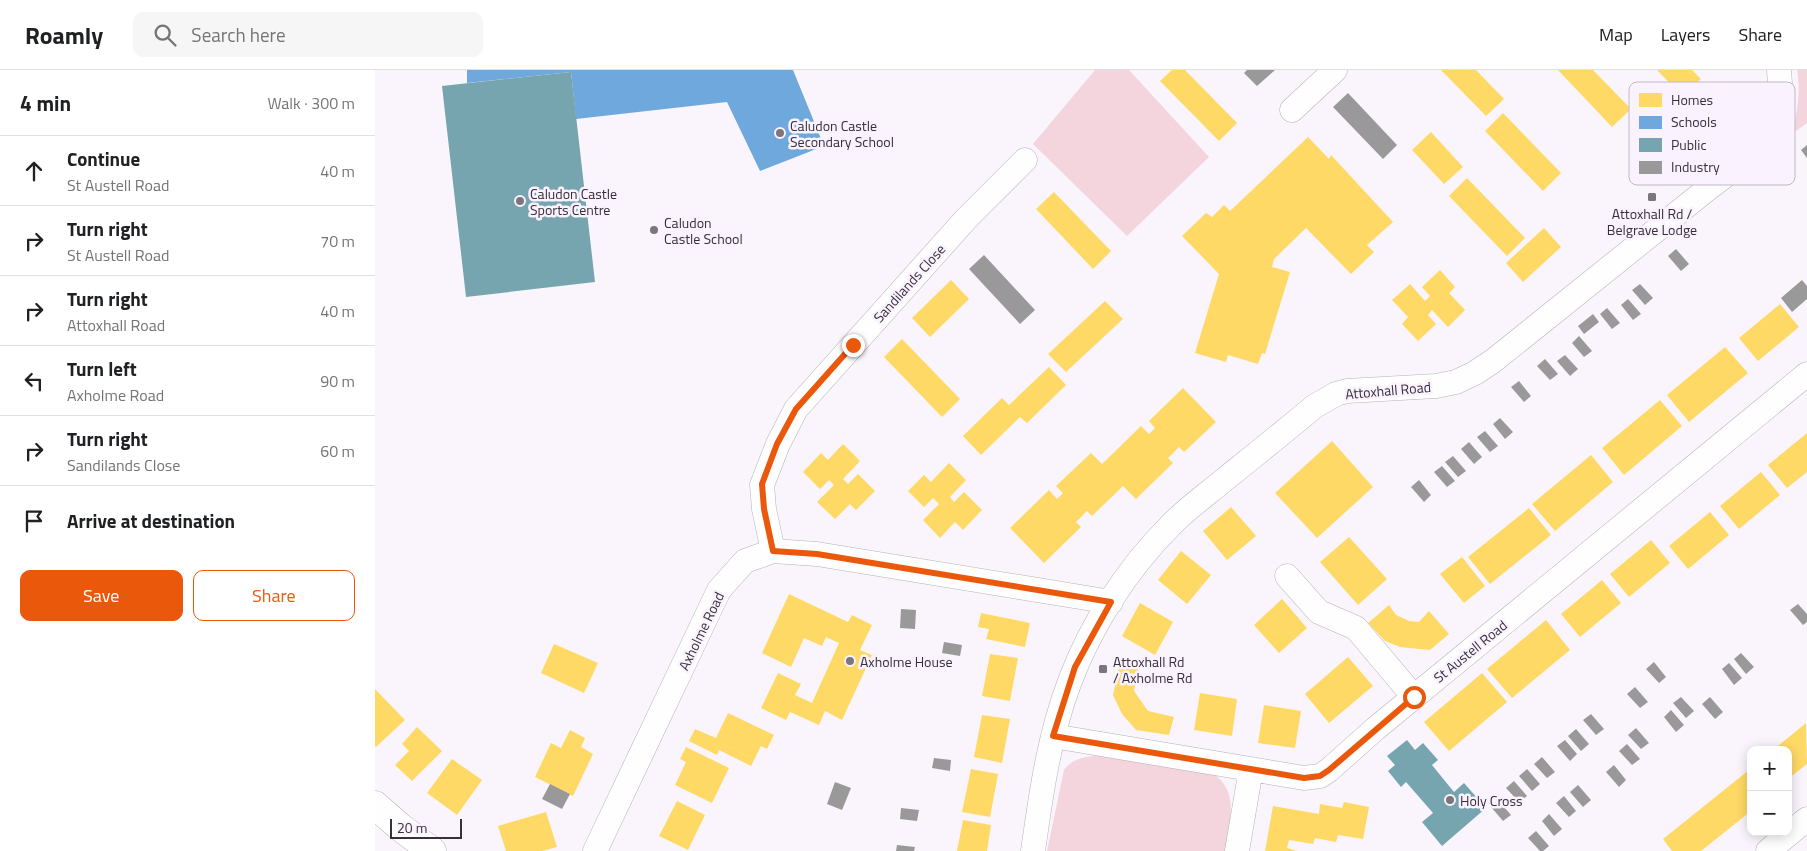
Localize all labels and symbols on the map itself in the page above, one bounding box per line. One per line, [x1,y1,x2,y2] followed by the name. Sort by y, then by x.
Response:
[1629,82,1795,185] legend
[1671,89,1713,110] text: Homes
[1671,111,1717,132] text: Schools
[790,115,894,152] place label: Caludon Castle Secondary School
[774,127,786,139] marker: Caludon Castle Secondary School
[1671,134,1707,155] text: Public
[1671,156,1720,177] text: Industry
[530,183,617,220] place label: Caludon Castle Sports Centre
[1646,191,1658,203] marker: Attoxhall Rd / Belgrave Lodge
[514,195,526,207] marker: Caludon Castle Sports Centre
[1607,203,1697,240] place label: Attoxhall Rd / Belgrave Lodge
[664,212,743,249] place label: Caludon Castle School
[648,224,660,236] marker: Caludon Castle School
[868,239,950,327] street label: Sandilands Close
[842,334,865,357] route end
[1344,376,1432,404] street label: Attoxhall Road
[673,588,729,674] street label: Axholme Road
[1429,615,1511,687] street label: St Austell Road
[860,651,952,672] place label: Axholme House
[1113,651,1192,688] place label: Attoxhall Rd / Axholme Rd
[844,655,856,667] marker: Axholme House
[1097,663,1109,675] marker: Attoxhall Rd / Axholme Rd
[1403,686,1426,709] route start
[1460,790,1523,811] place label: Holy Cross
[1444,794,1456,806] marker: Holy Cross
[390,816,463,839] scale bar

